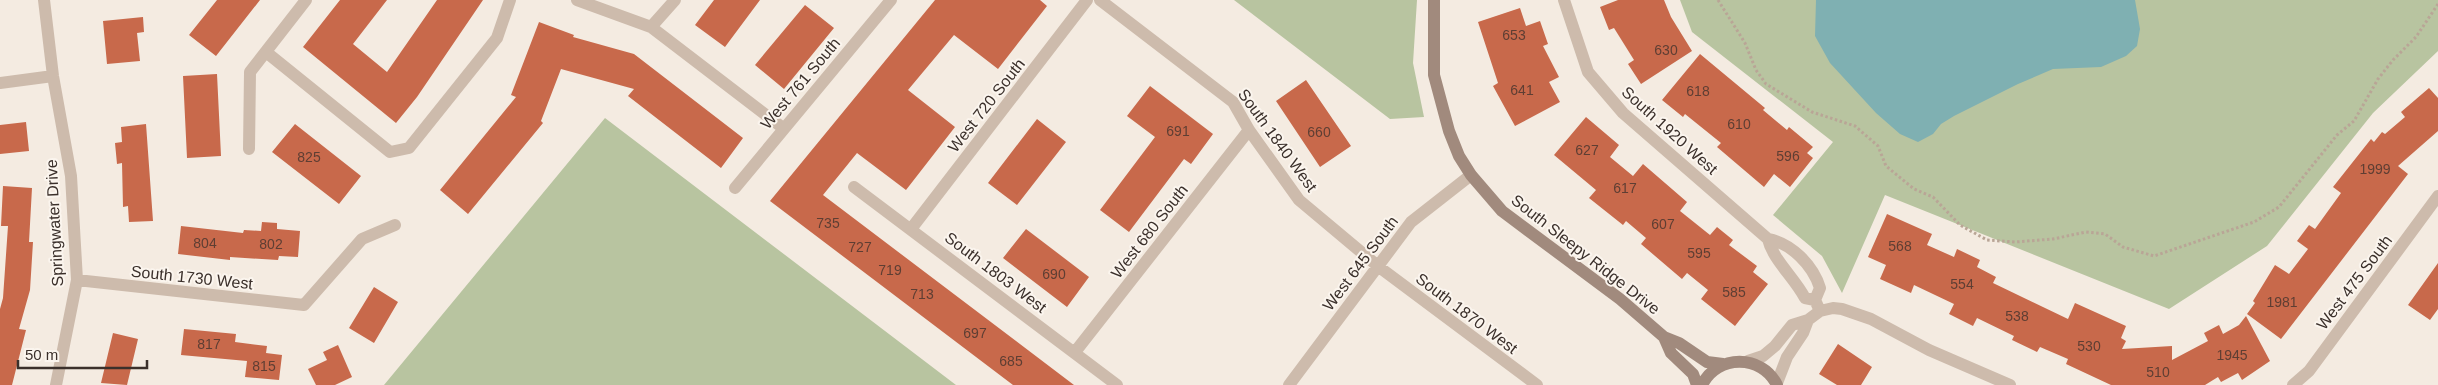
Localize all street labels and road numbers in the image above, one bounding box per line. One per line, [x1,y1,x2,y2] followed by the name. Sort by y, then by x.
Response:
[757,34,843,132] street label: West 761 South
[945,55,1028,155] street label: West 720 South
[1618,83,1721,178] street label: South 1920 West
[1235,86,1321,195] street label: South 1840 West
[43,159,66,287] street label: Springwater Drive
[1108,181,1191,281] street label: West 680 South
[1508,191,1663,318] street label: South Sleepy Ridge Drive
[1319,213,1401,314] street label: West 645 South
[942,229,1050,316] street label: South 1803 West
[2313,232,2395,333] street label: West 475 South
[130,263,254,292] street label: South 1730 West
[1413,270,1521,357] street label: South 1870 West

